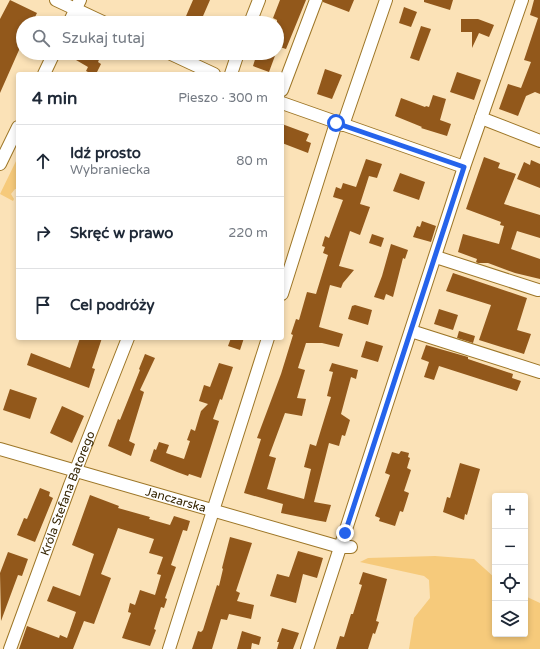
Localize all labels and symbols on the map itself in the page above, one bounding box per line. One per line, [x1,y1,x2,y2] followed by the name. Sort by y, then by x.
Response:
[327,114,345,132] route start
[38,429,98,558] street label: Króla Stefana Batorego
[144,484,208,515] street label: Janczarska
[336,524,354,542] route end

